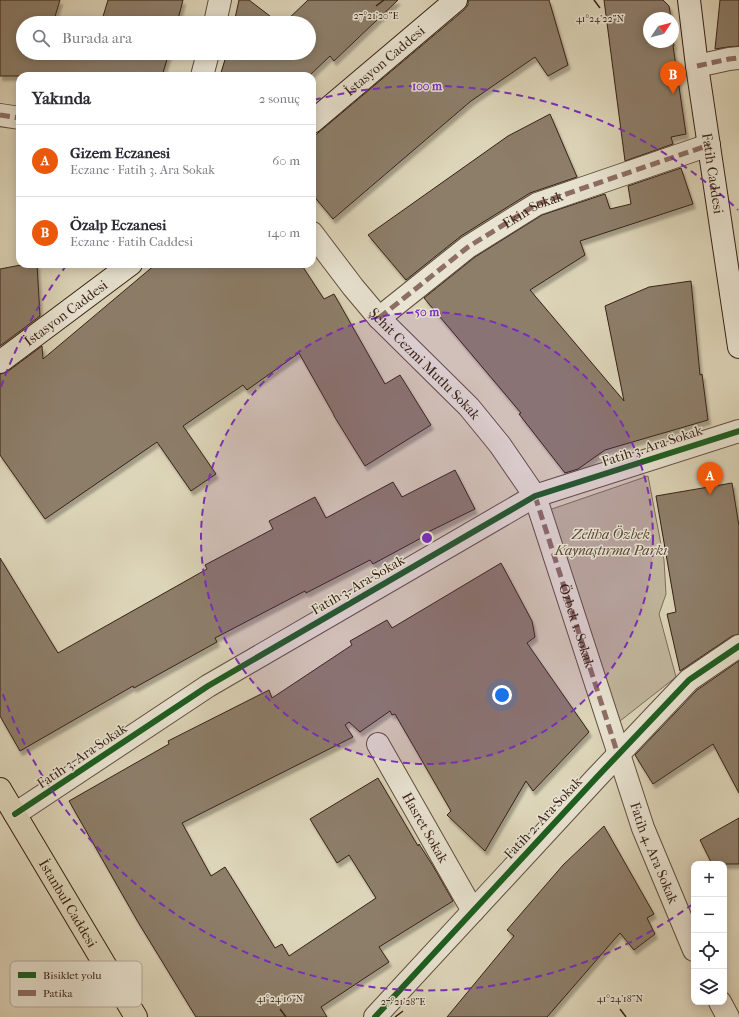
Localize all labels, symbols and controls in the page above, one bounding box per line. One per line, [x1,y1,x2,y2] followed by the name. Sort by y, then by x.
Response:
[353,10,399,22] text: 27°21'20"E
[643,12,679,48] north arrow
[576,13,624,25] text: 41°24'22"N
[16,16,316,60] search box
[341,22,428,99] street label: İstasyon Caddesi
[30,27,52,49] icon: search
[62,29,132,47] text: Burada ara
[660,61,686,94] pin: B
[412,79,443,93] text: 100 m
[32,88,91,108] text: Yakında
[259,91,300,106] text: 2 sonuç
[699,132,727,215] street label: Fatih Caddesi
[70,144,170,162] text: Gizem Eczanesi
[41,153,49,168] text: A
[272,153,300,168] text: 60 m
[70,162,215,177] text: Eczane · Fatih 3. Ara Sokak
[499,187,566,232] street label: Ekin Sokak
[70,216,166,234] text: Özalp Eczanesi
[41,225,49,240] text: B
[267,225,300,240] text: 140 m
[70,234,193,249] text: Eczane · Fatih Caddesi
[21,276,111,350] street label: İstasyon Caddesi
[366,304,485,424] street label: Şehit Cezmi Mutlu Sokak
[415,305,440,319] text: 50 m
[599,421,705,470] street label: Fatih 3. Ara Sokak
[697,462,723,495] pin: A
[554,525,667,559] park label: Zeliha Özbek Kaynaştırma Parkı
[420,531,434,545] centre of rings
[308,551,408,619] street label: Fatih 3. Ara Sokak
[556,581,599,671] street label: Özbek 1. Sokak
[492,685,512,705] your location
[34,719,131,792] street label: Fatih 3. Ara Sokak
[500,773,586,863] street label: Fatih 2. Ara Sokak
[399,789,453,867] street label: Hasret Sokak
[627,800,682,907] street label: Fatih 4. Ara Sokak
[35,856,101,950] street label: İstanbul Caddesi
[691,861,727,1005] map controls
[691,861,727,897] button: +
[691,897,727,933] button: −
[691,933,727,969] button: locate
[10,961,142,1007] legend
[43,969,102,982] text: Bisiklet yolu
[691,969,727,1005] button: layers
[43,987,73,1000] text: Patika
[257,993,304,1005] text: 41°24'16"N
[597,993,644,1005] text: 41°24'18"N
[381,996,425,1008] text: 27°21'28"E

